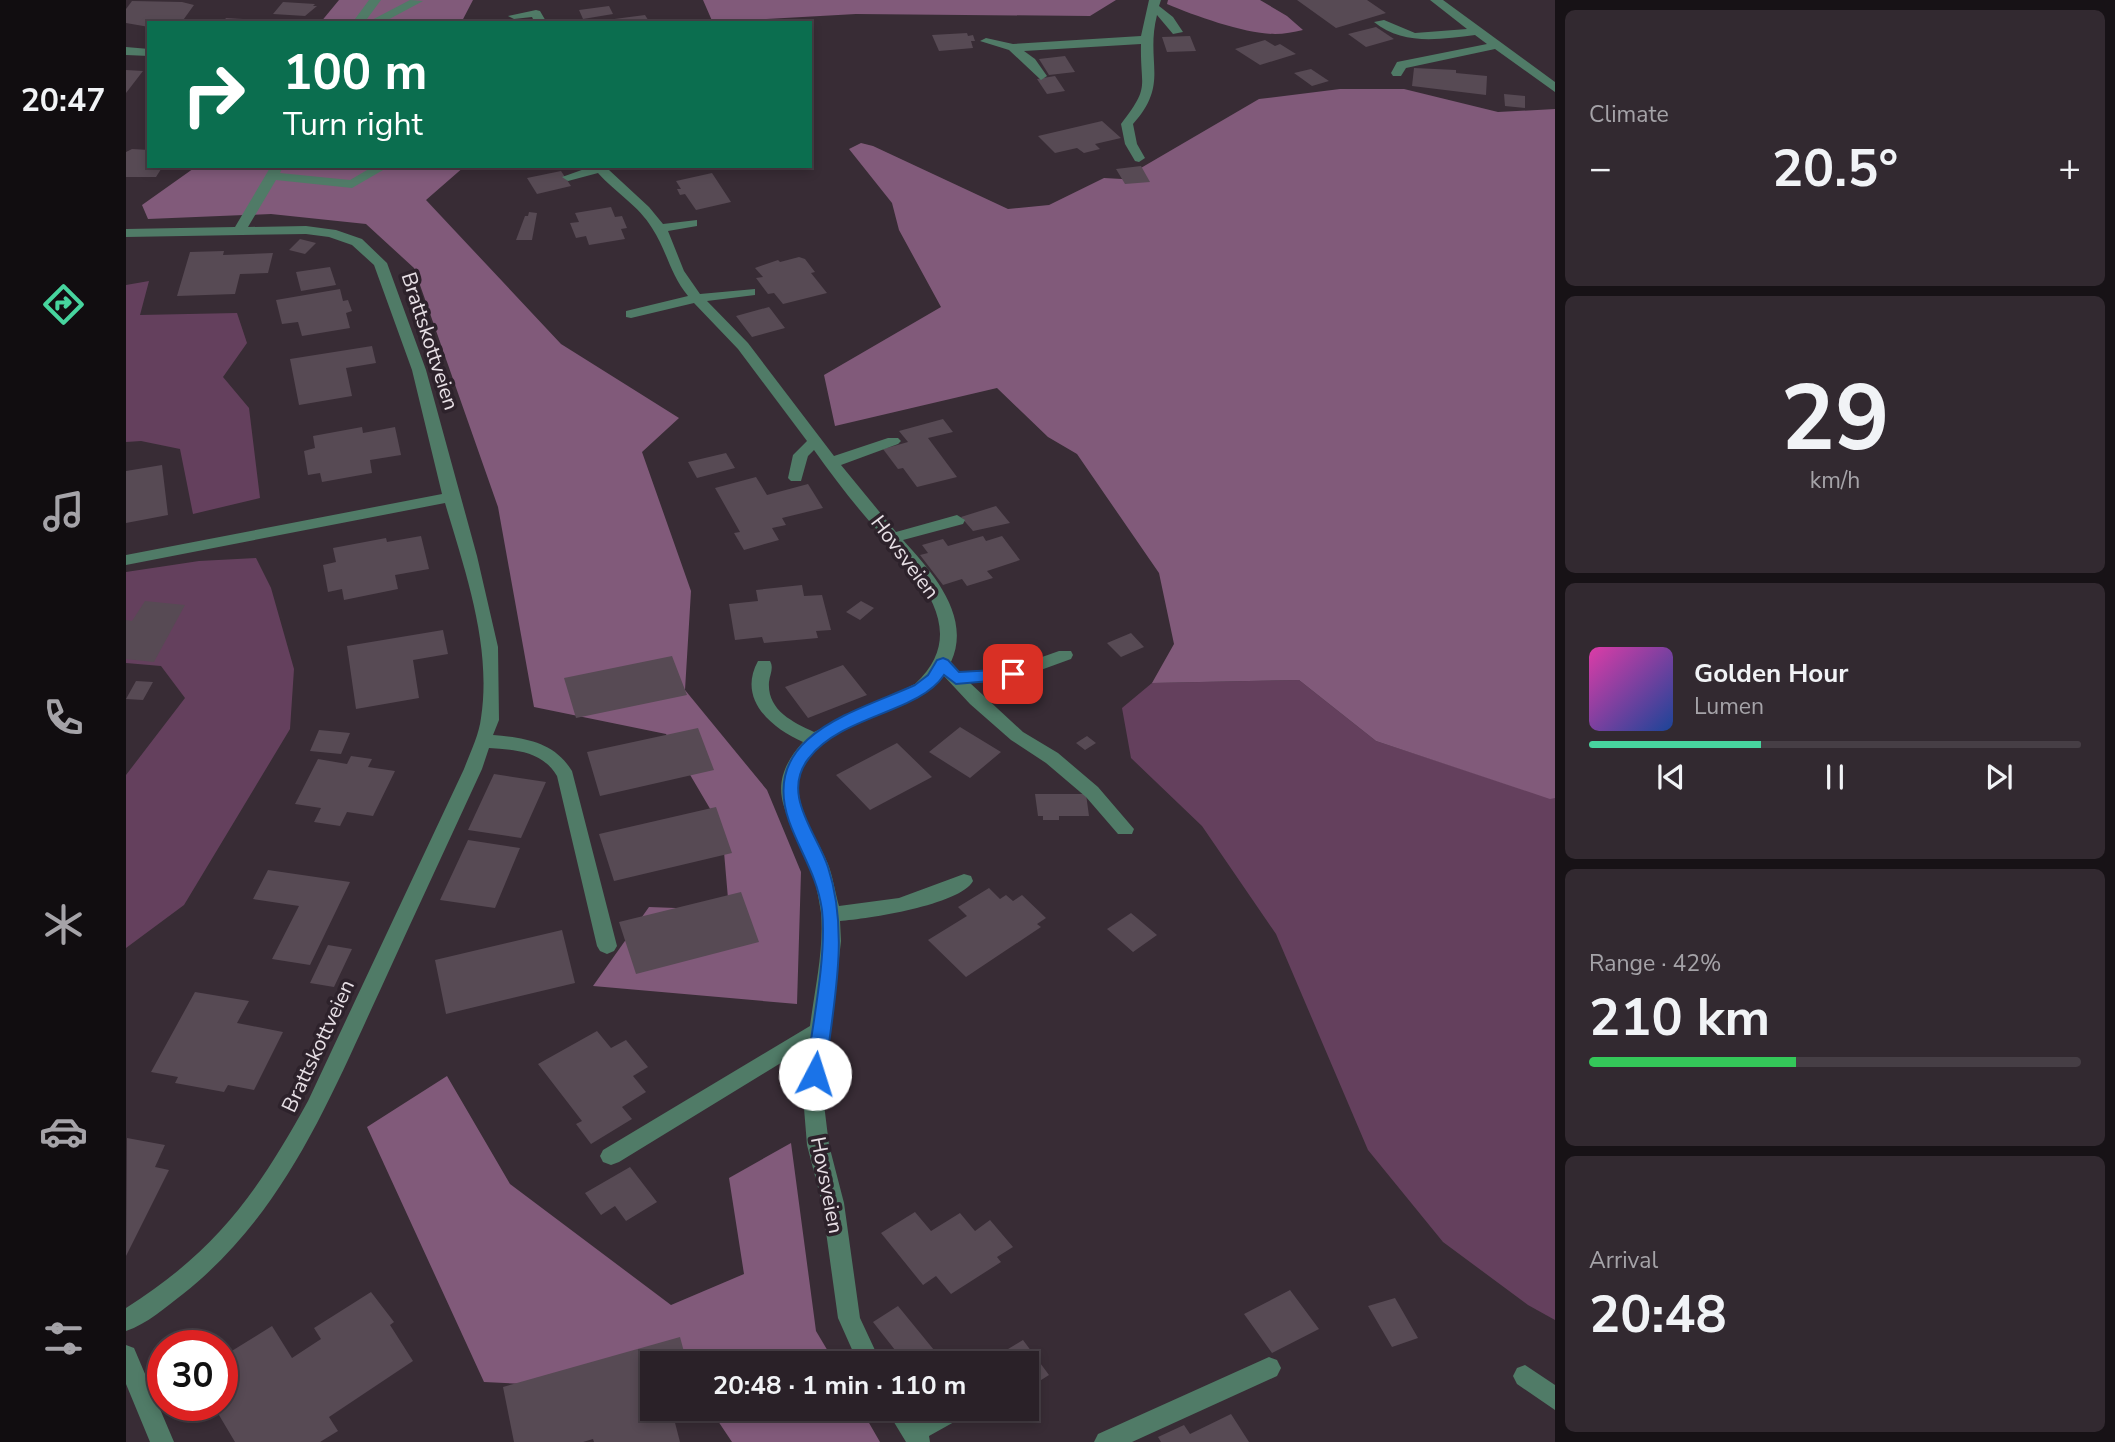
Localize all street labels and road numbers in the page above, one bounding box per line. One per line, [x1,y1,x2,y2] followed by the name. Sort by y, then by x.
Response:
[395,268,465,414] street label: Brattskottveien
[864,510,946,604] street label: Hovsveien
[275,975,361,1117] street label: Brattskottveien
[804,1134,850,1236] street label: Hovsveien

